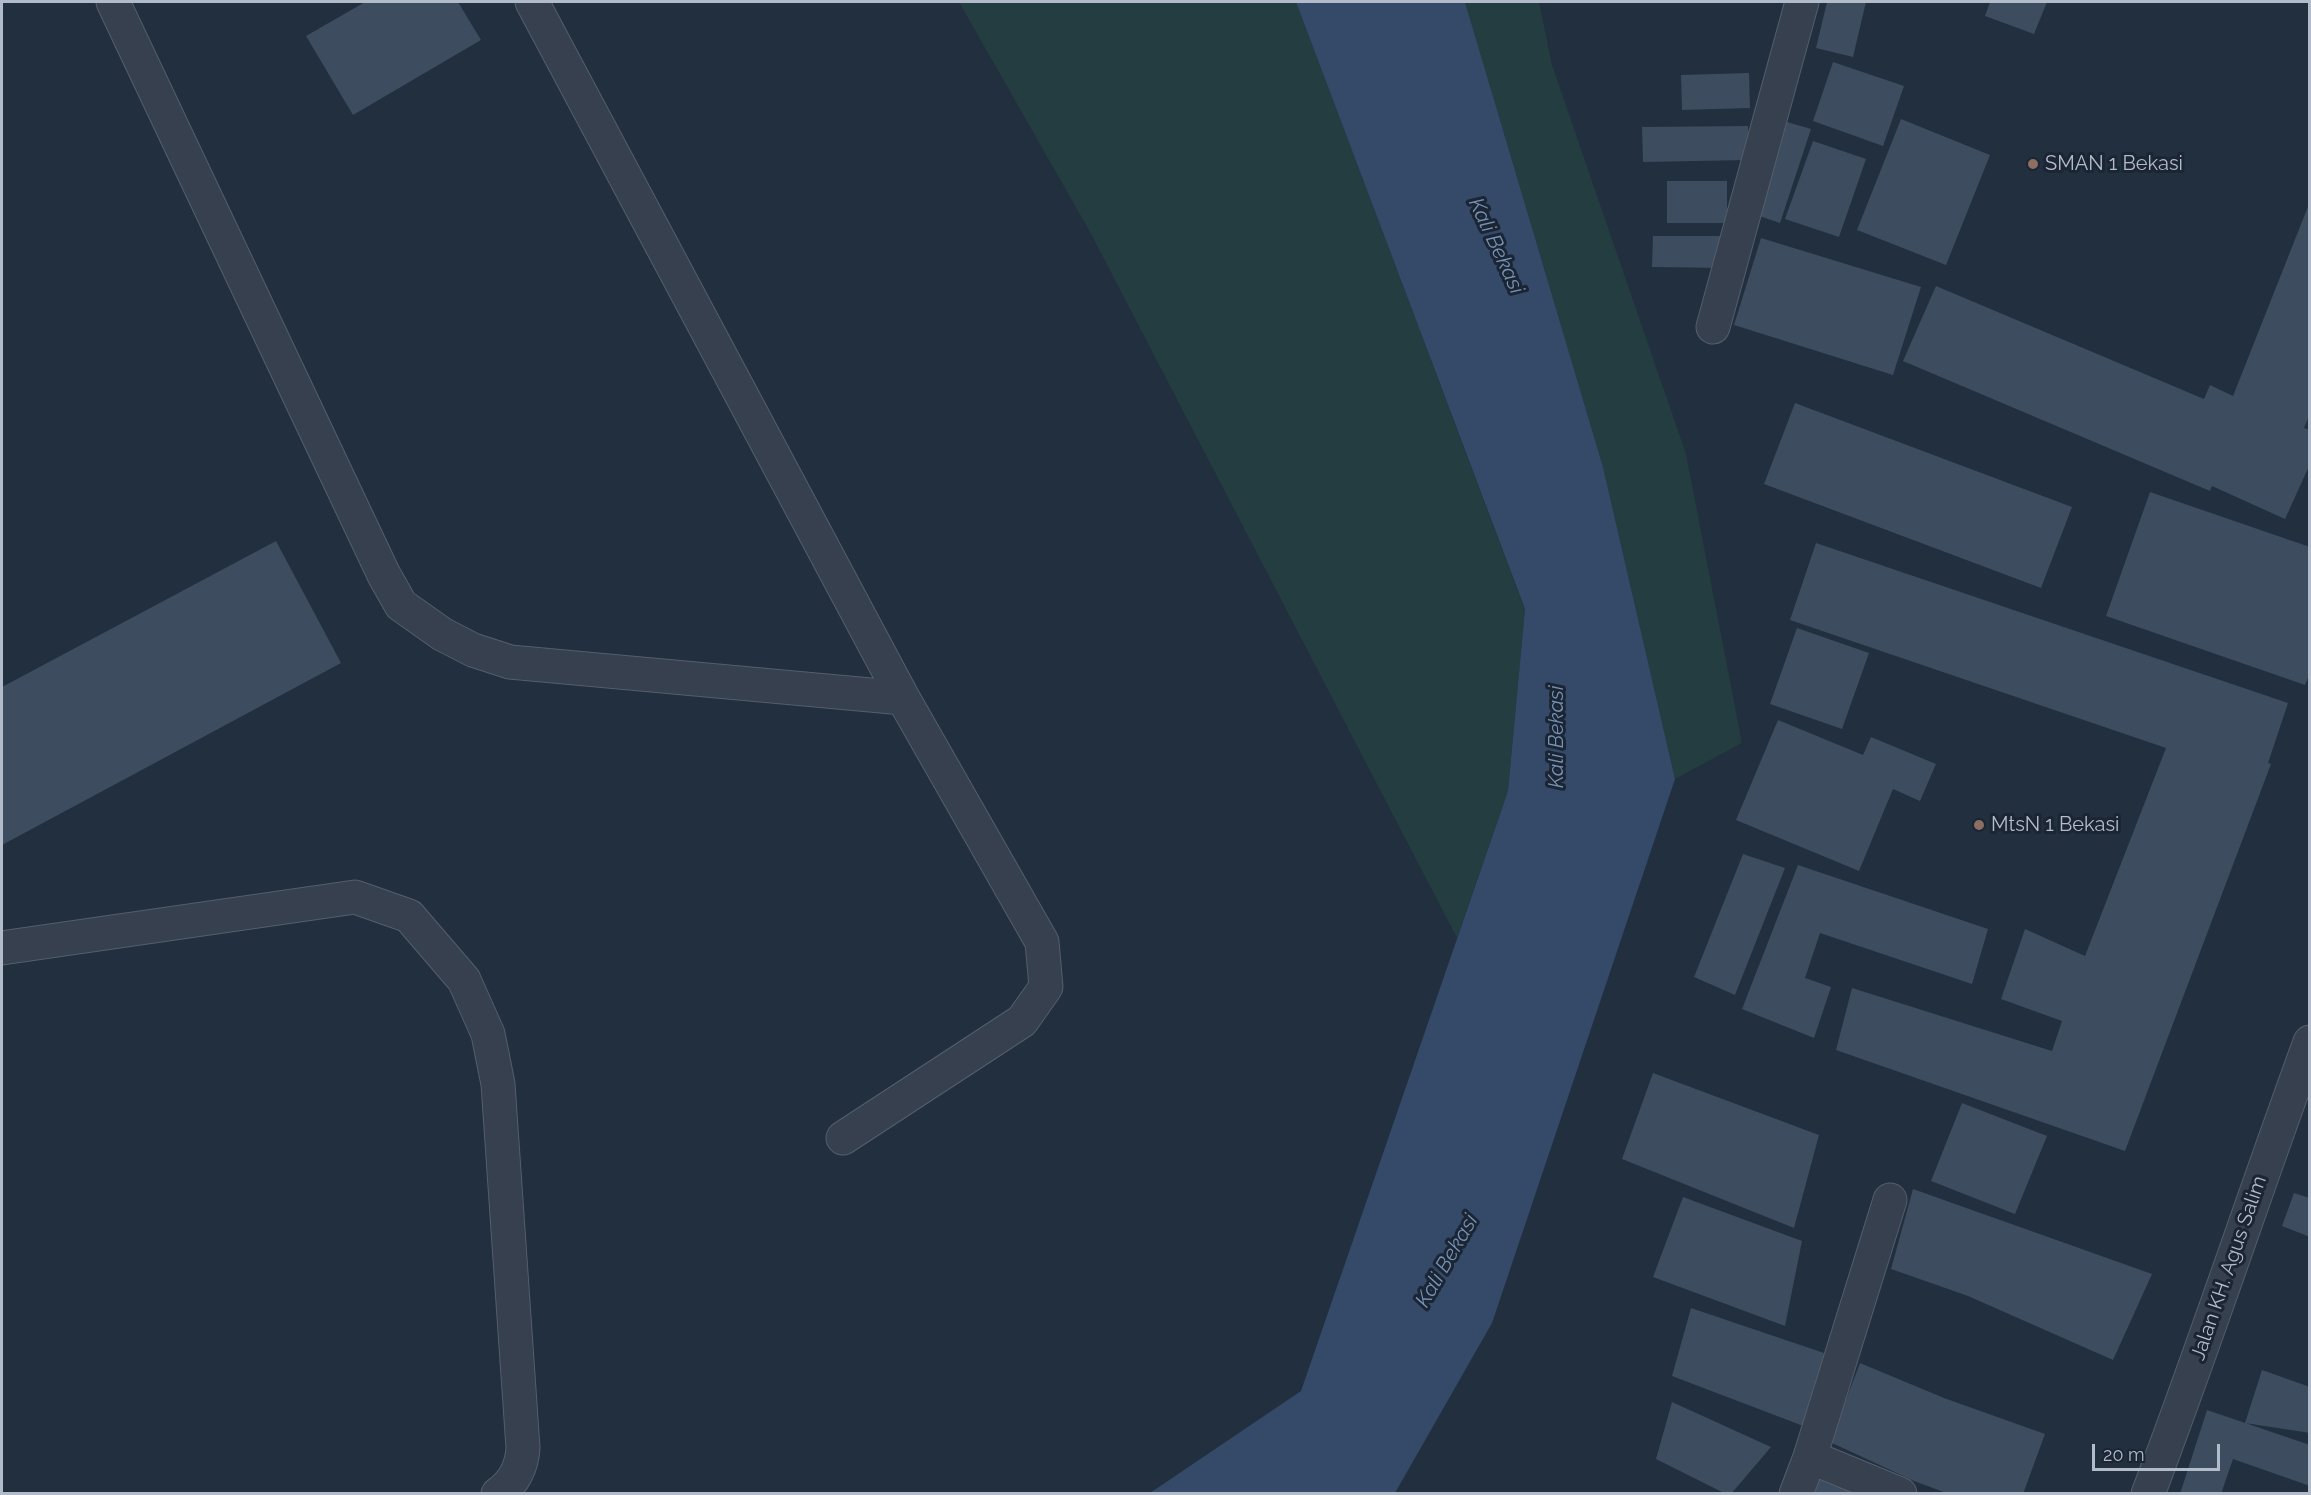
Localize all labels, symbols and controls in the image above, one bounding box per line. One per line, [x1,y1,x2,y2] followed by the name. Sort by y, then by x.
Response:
[2045,152,2183,176] place label: SMAN 1 Bekasi
[2026,157,2040,171] marker: SMAN 1 Bekasi
[1463,194,1529,298] water label: Kali Bekasi
[1544,686,1570,788] water label: Kali Bekasi
[1991,813,2119,837] place label: MtsN 1 Bekasi
[1972,818,1986,832] marker: MtsN 1 Bekasi
[2186,1173,2272,1363] street label: Jalan KH. Agus Salim
[1410,1210,1484,1312] water label: Kali Bekasi
[2095,1432,2222,1470] scale bar
[2103,1444,2145,1465] text: 20 m

